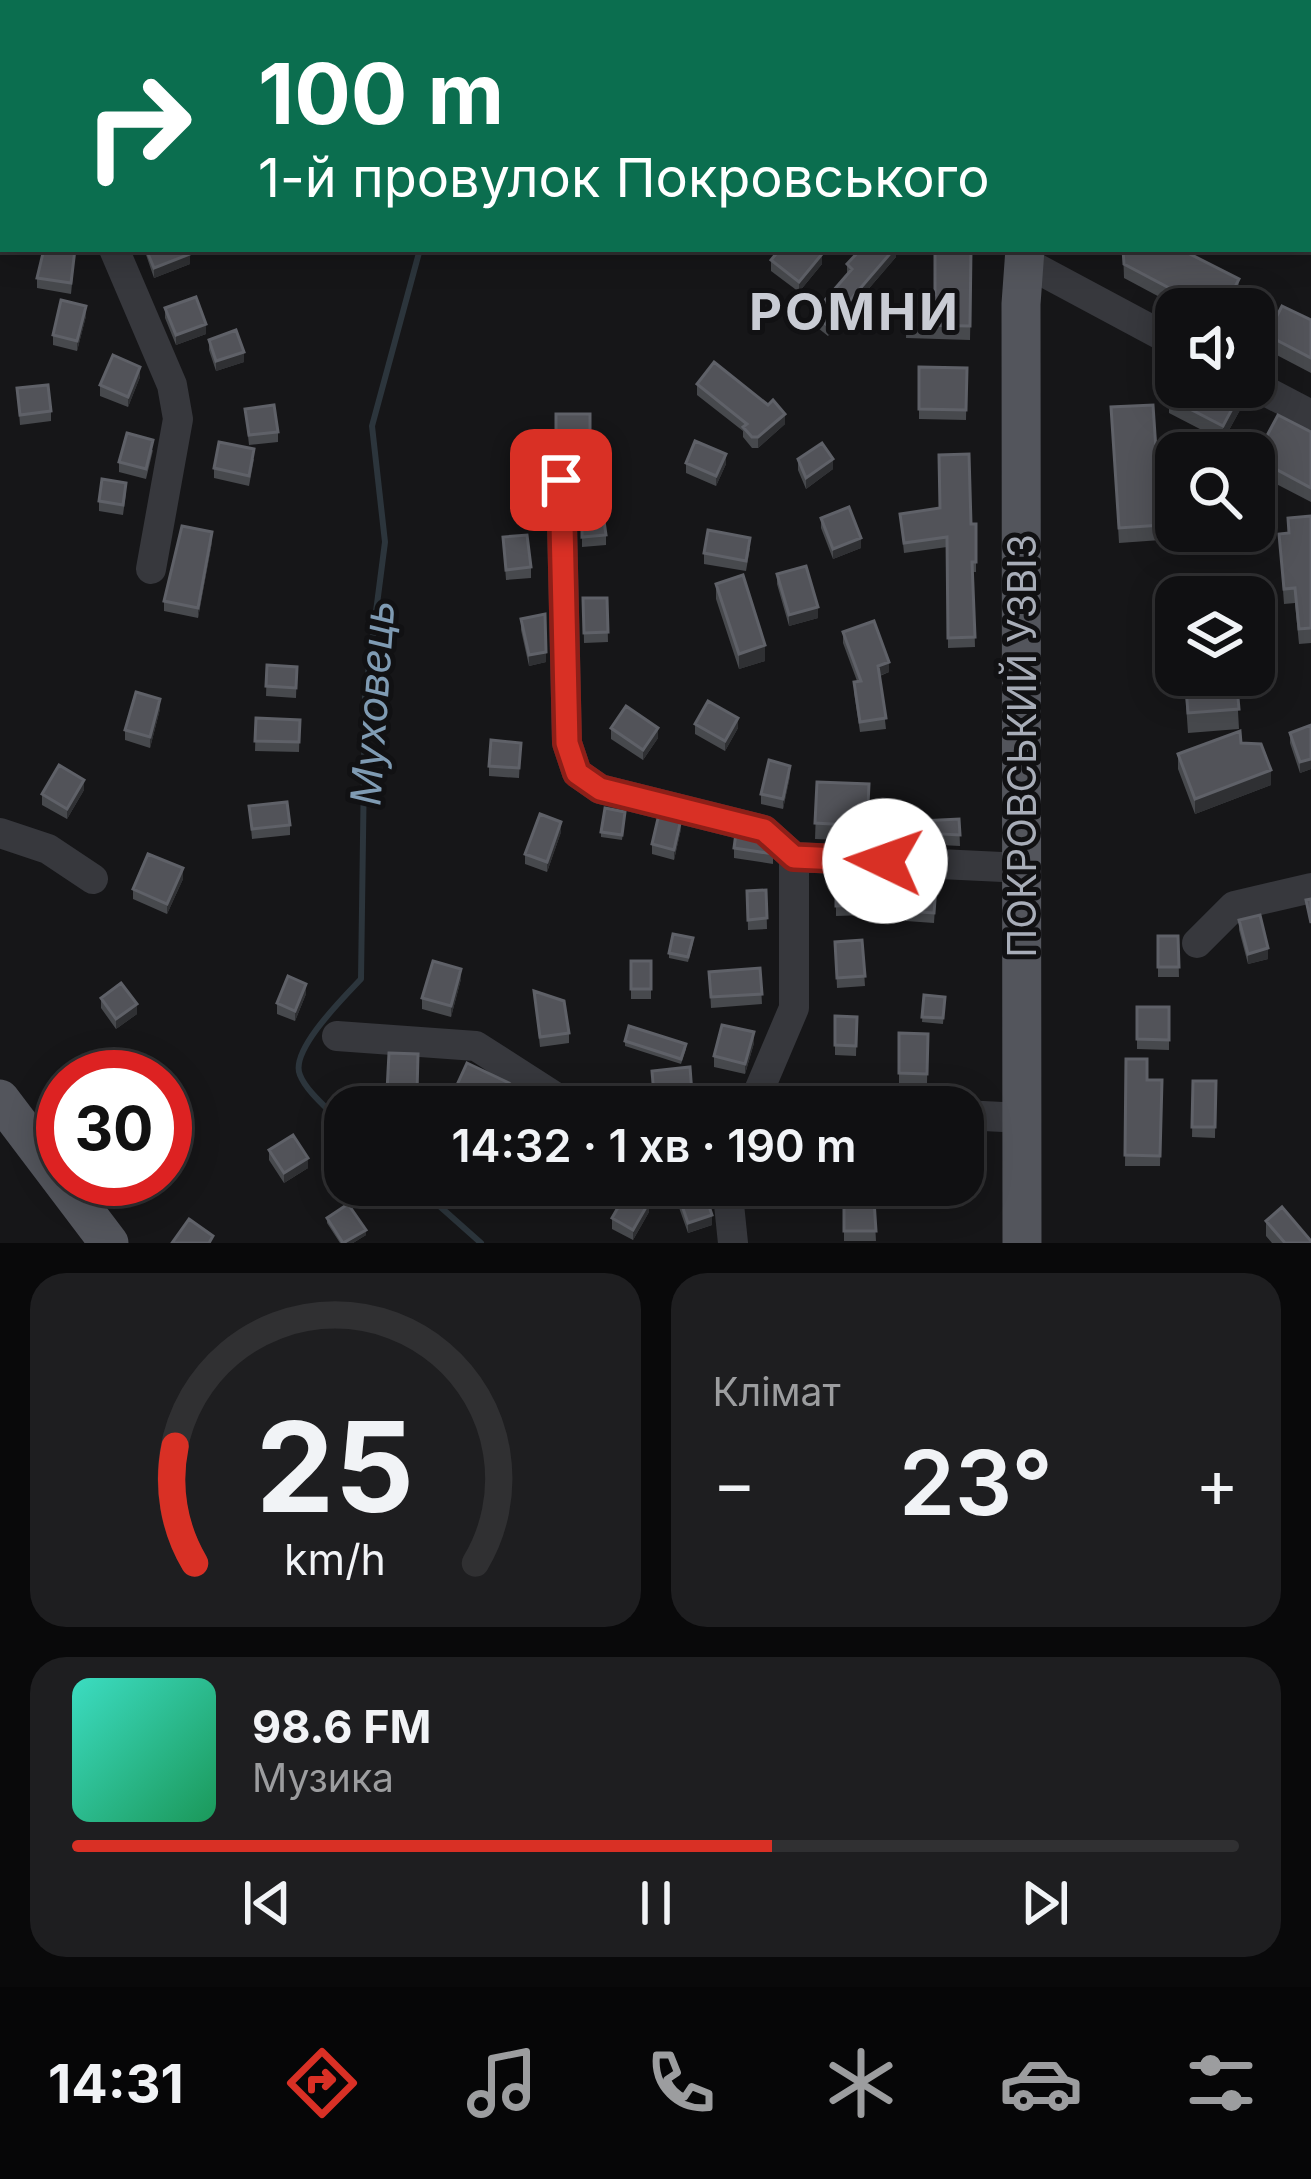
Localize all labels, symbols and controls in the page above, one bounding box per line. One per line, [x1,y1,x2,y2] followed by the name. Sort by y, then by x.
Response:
[258,43,504,144] text: 100 m
[60,48,216,204] icon: right
[258,145,990,210] text: 1-й провулок Покровського
[749,281,961,342] district label: РОМНИ
[1155,288,1275,696] map controls
[1155,288,1275,408] button: sound
[510,429,612,531] pin
[1155,432,1275,552] button: search
[528,447,594,513] icon: arrive
[998,534,1045,958] street label: ПОКРОВСЬКИЙ УЗВІЗ
[1155,576,1275,696] button: layers
[339,599,405,807] water label: Муховець
[822,798,948,924] position arrow
[36,1050,192,1206] speed limit sign: 30
[451,1118,857,1173] text: 14:32 · 1 хв · 190 m
[713,1368,841,1415] text: Клімат
[256,1391,414,1542] text: 25
[899,1428,1053,1537] text: 23°
[713,1443,756,1523] text: −
[1195,1443,1239,1523] text: +
[284,1533,386,1585] text: km/h
[252,1699,432,1754] text: 98.6 FM
[252,1754,394,1801] text: Музика
[234,1870,300,1936] icon: previous
[623,1870,689,1936] icon: pause
[1012,1870,1078,1936] icon: next
[280,2041,364,2125] icon: directions
[460,2041,544,2125] icon: music
[639,2041,723,2125] icon: phone
[819,2041,903,2125] icon: climate
[999,2041,1083,2125] icon: car
[1179,2041,1263,2125] icon: filters
[48,2051,184,2116] text: 14:31

